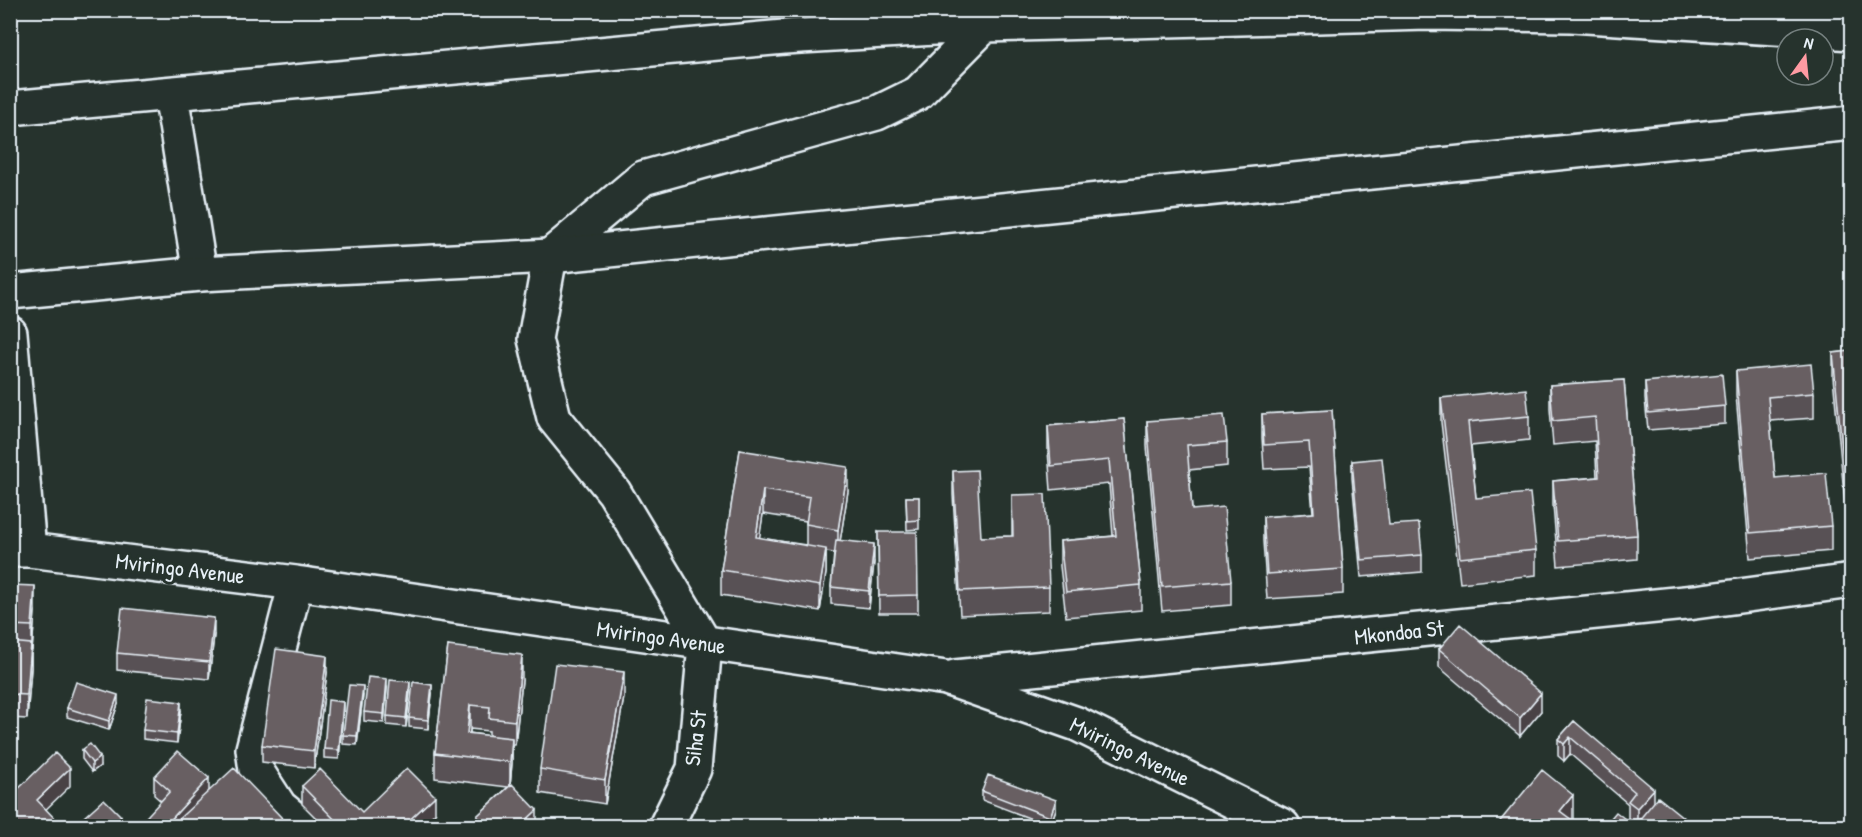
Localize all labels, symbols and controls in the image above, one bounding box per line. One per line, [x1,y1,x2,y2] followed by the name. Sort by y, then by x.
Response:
[1775,27,1835,87] north arrow
[1802,31,1816,54] text: N
[114,545,246,591] street label: Mviringo Avenue
[1353,612,1446,652] street label: Mkondoa St
[595,613,728,661] street label: Mviringo Avenue
[677,708,713,767] street label: Siha St
[1065,709,1195,793] street label: Mviringo Avenue

